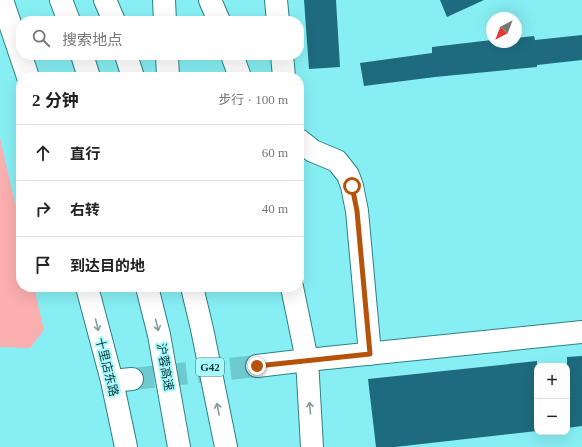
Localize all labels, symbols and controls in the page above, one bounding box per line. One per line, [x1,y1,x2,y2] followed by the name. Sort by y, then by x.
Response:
[486,12,522,48] north arrow
[16,16,304,60] search box
[30,27,52,49] icon: search
[62,32,122,48] text: 搜索地点
[32,91,79,110] text: 2 分钟
[218,92,288,107] text: 步行 · 100 m
[32,142,54,164] icon: ahead
[262,145,288,160] text: 60 m
[70,146,100,162] text: 直行
[343,177,361,195] route start
[32,198,54,220] icon: right
[262,201,288,216] text: 40 m
[70,202,100,218] text: 右转
[32,254,54,276] icon: arrive
[70,258,145,274] text: 到达目的地
[93,318,101,331] one-way arrow
[153,318,161,331] one-way arrow
[93,336,121,398] street label: 十里店东路
[154,342,176,392] street label: 沪蓉高速
[248,357,266,375] route end
[196,358,224,376] road number: G42
[534,363,570,435] map controls
[534,363,570,399] button: +
[534,399,570,435] button: −
[306,402,313,415] one-way arrow
[214,403,222,416] one-way arrow

